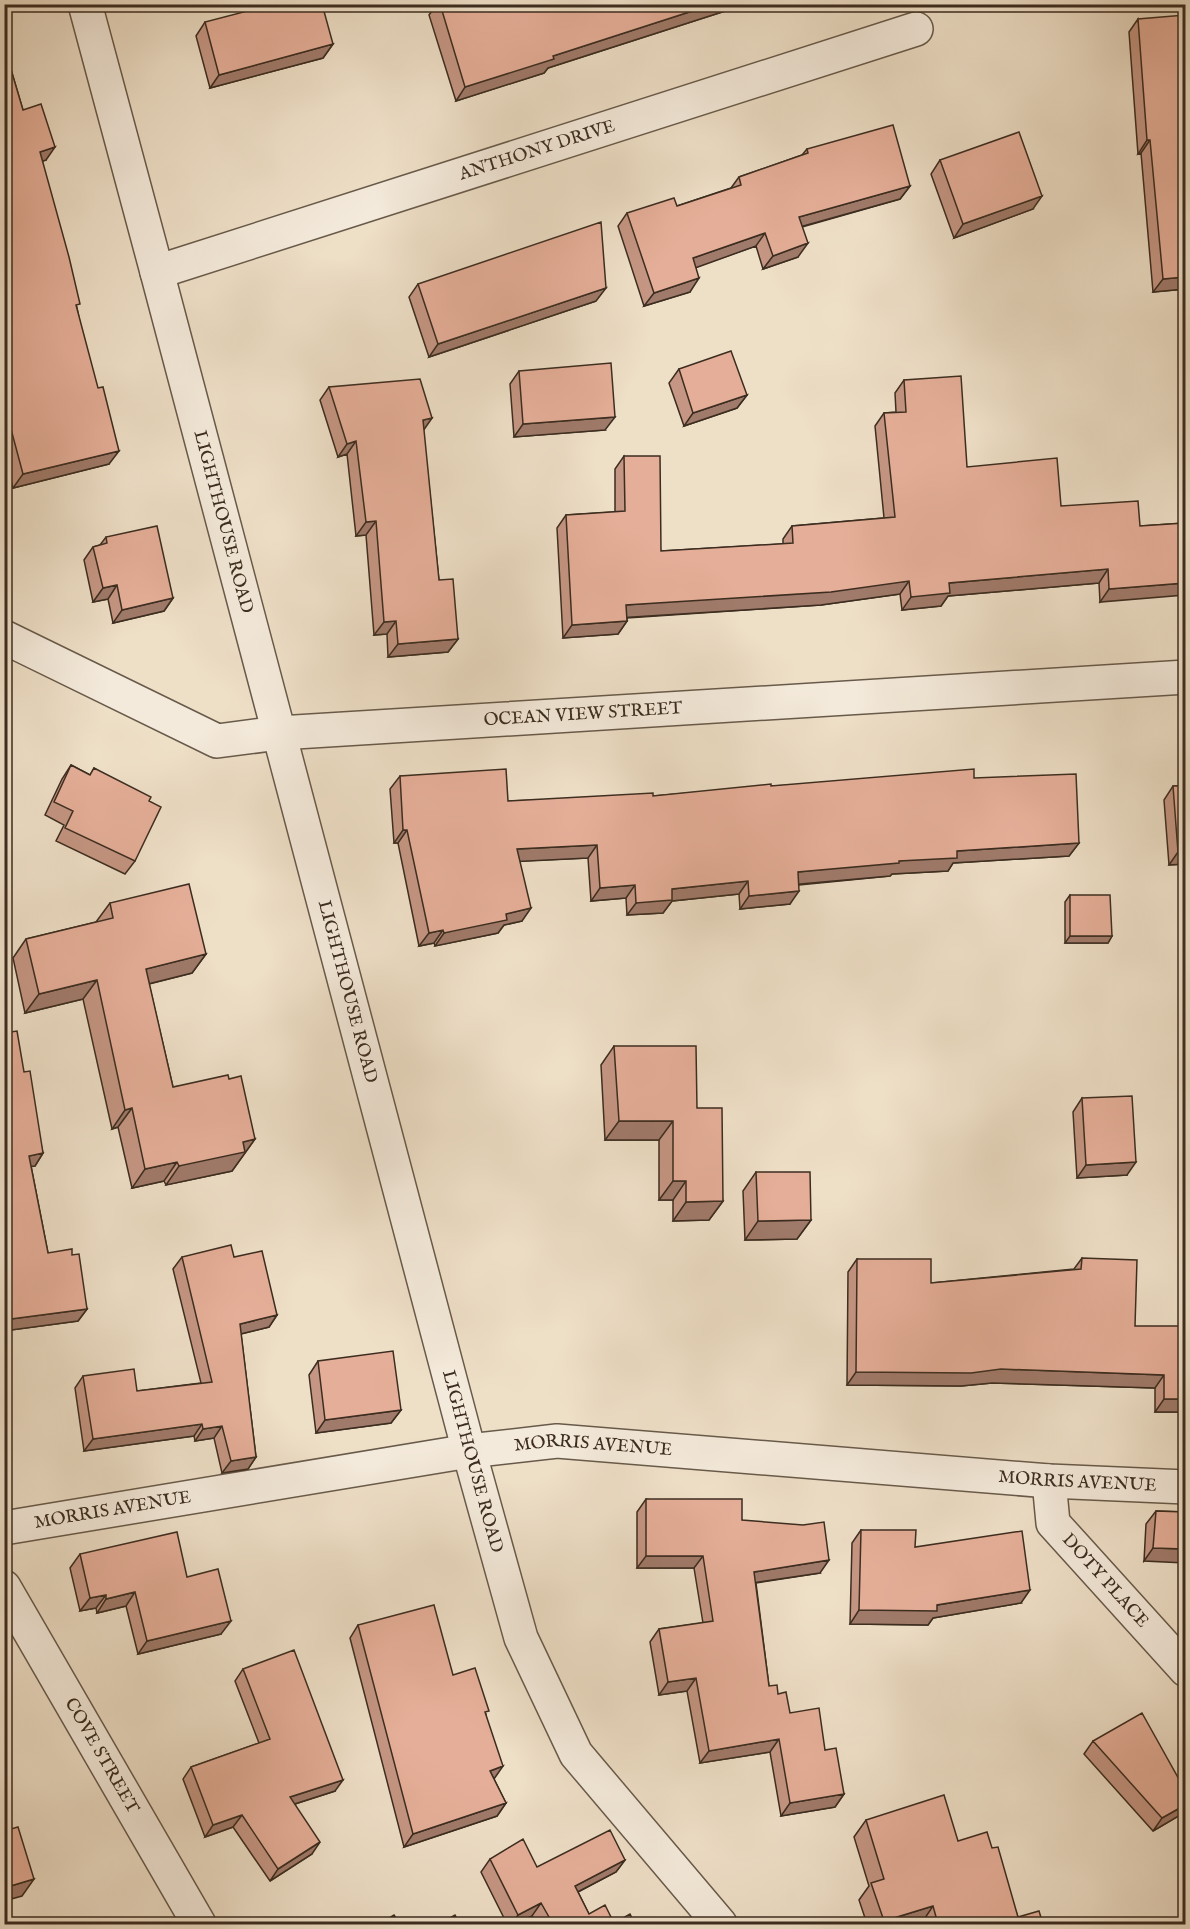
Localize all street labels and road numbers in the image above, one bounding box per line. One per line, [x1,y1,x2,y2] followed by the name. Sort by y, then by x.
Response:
[455,115,618,186] street label: ANTHONY DRIVE
[188,428,258,616] street label: LIGHTHOUSE ROAD
[483,697,683,732] street label: OCEAN VIEW STREET
[312,898,383,1086] street label: LIGHTHOUSE ROAD
[437,1368,508,1555] street label: LIGHTHOUSE ROAD
[513,1429,673,1462] street label: MORRIS AVENUE
[997,1465,1157,1497] street label: MORRIS AVENUE
[32,1486,193,1534] street label: MORRIS AVENUE
[1057,1529,1154,1633] street label: DOTY PLACE
[59,1694,144,1818] street label: COVE STREET

